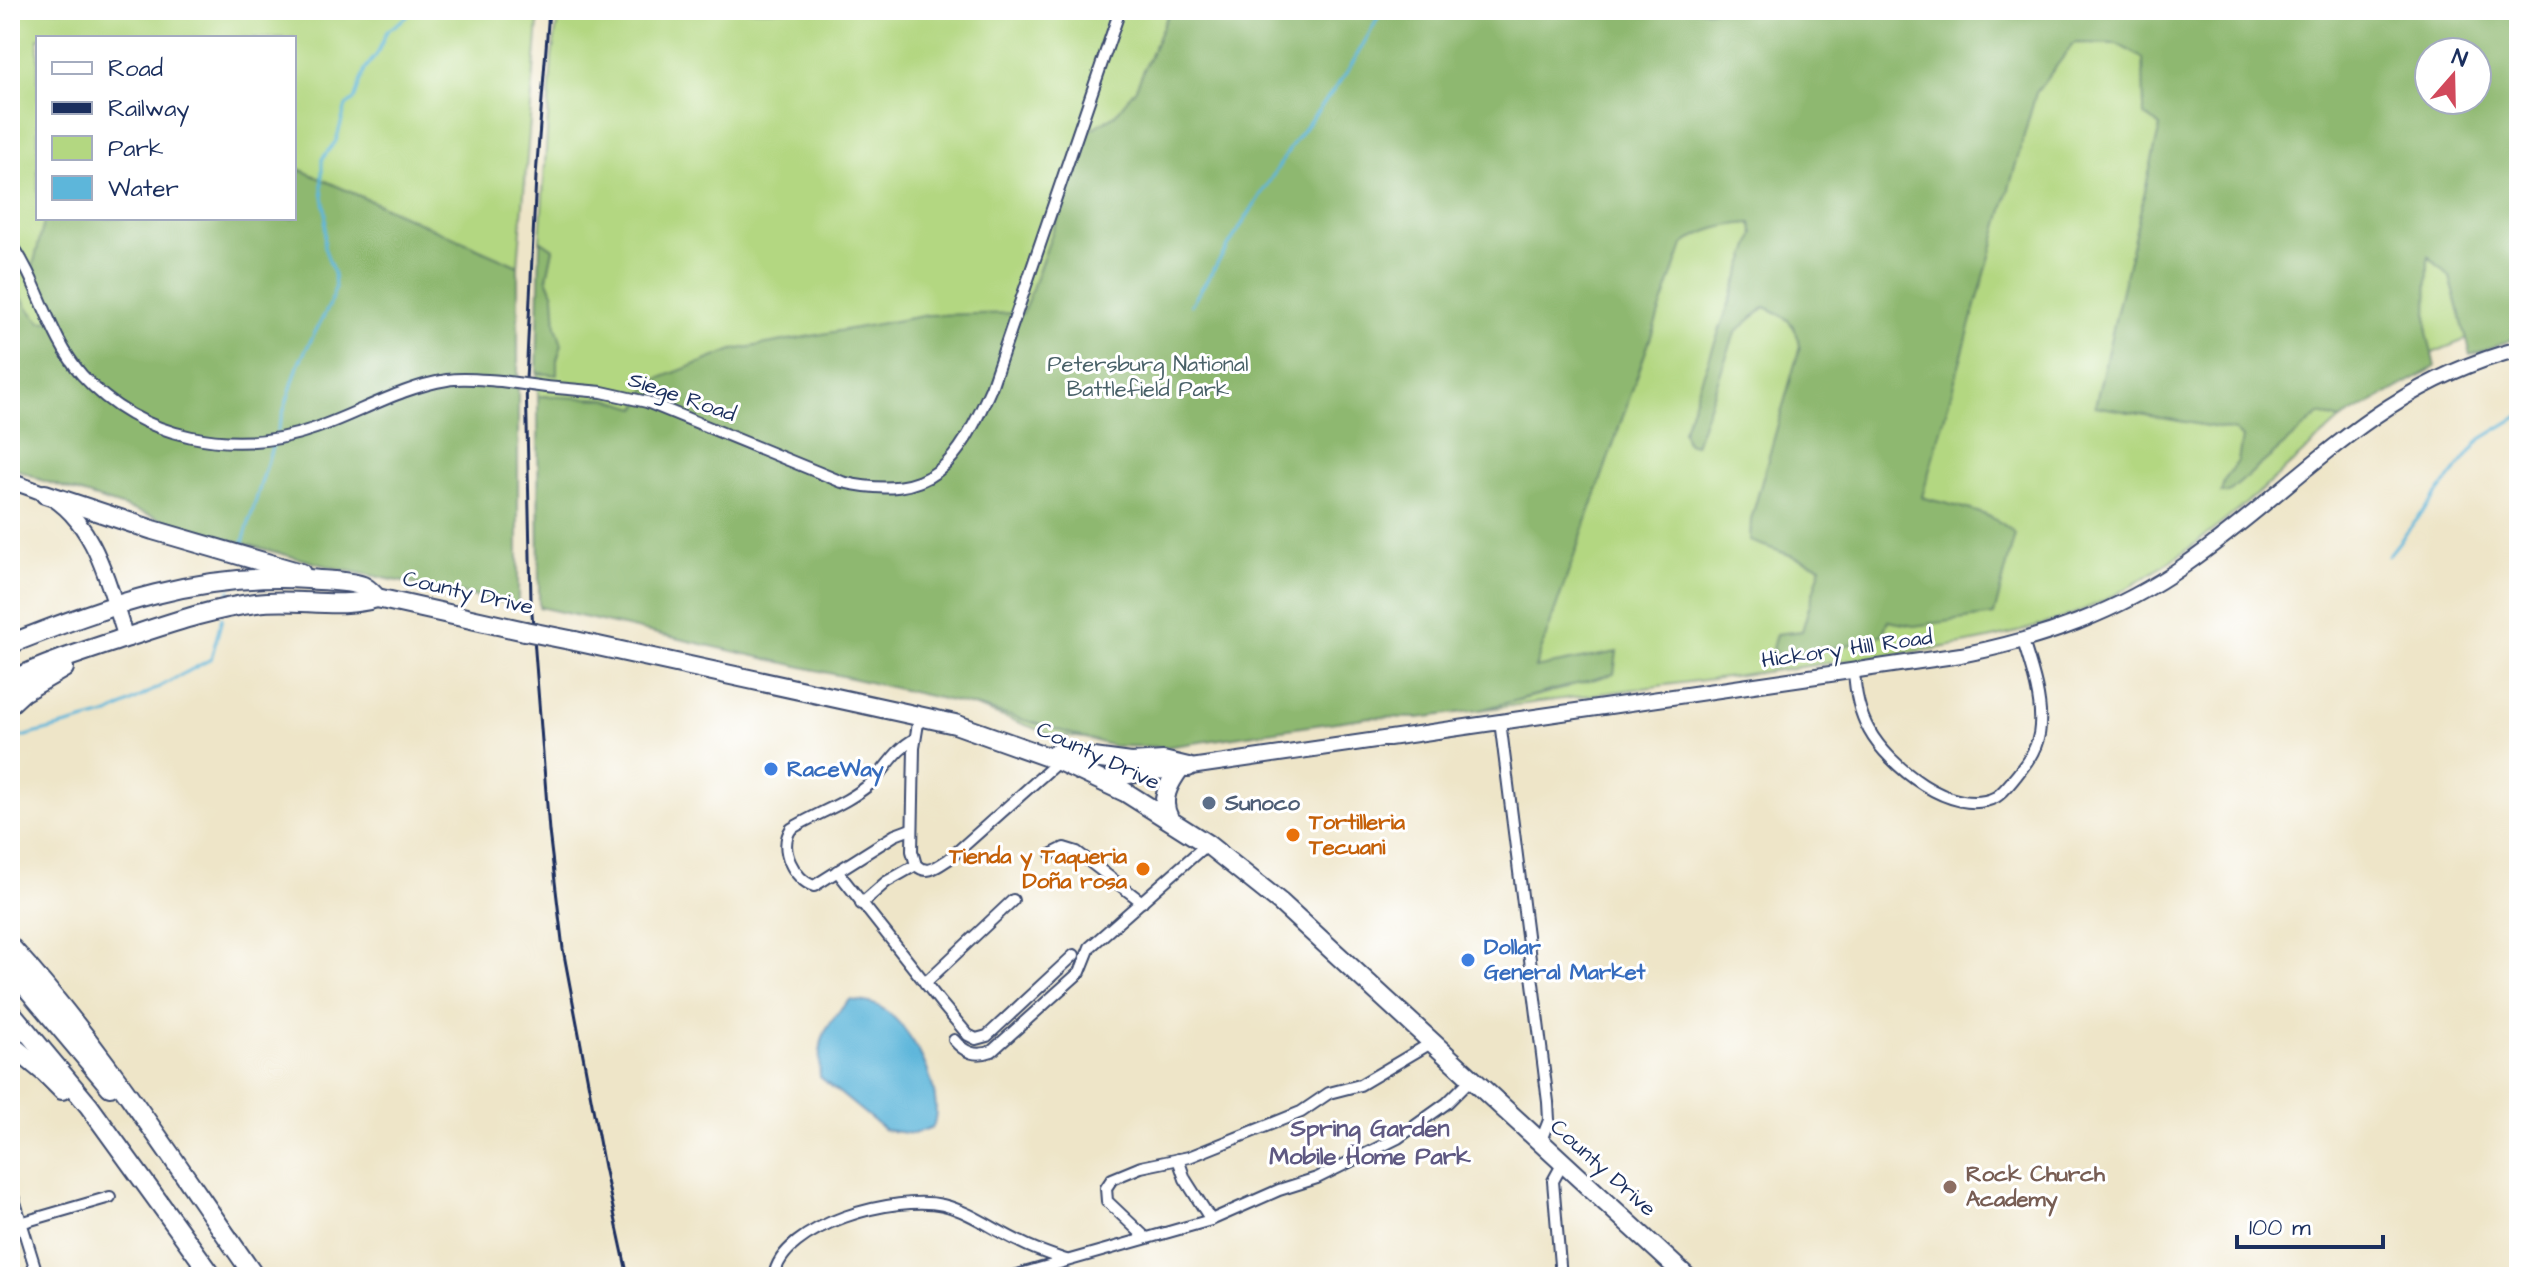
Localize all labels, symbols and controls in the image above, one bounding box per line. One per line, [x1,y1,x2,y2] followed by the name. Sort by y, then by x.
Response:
[36,36,296,220] legend
[2413,36,2493,116] north arrow
[2448,42,2471,76] text: N
[108,52,163,86] text: Road
[108,92,190,127] text: Railway
[108,132,164,166] text: Park
[108,172,179,206] text: Water
[1048,349,1248,405] park label: Petersburg National Battlefield Park
[624,364,740,431] street label: Siege Road
[400,563,536,624] street label: County Drive
[1759,622,1935,677] street label: Hickory Hill Road
[1031,714,1165,799] street label: County Drive
[787,754,885,787] place label: RaceWay
[762,760,780,778] marker: RaceWay
[1224,788,1301,819] place label: Sunoco
[1200,794,1218,812] marker: Sunoco
[1308,807,1406,863] place label: Tortilleria Tecuani
[1284,826,1302,844] marker: Tortilleria Tecuani
[948,841,1128,897] place label: Tienda y Taqueria Doña rosa
[1134,860,1152,878] marker: Tienda y Taqueria Doña rosa
[1484,932,1647,988] place label: Dollar General Market
[1459,951,1477,969] marker: Dollar General Market
[1269,1112,1471,1174] district label: Spring Garden Mobile Home Park
[1543,1112,1663,1225] street label: County Drive
[1966,1159,2106,1217] place label: Rock Church Academy
[1941,1178,1959,1196] marker: Rock Church Academy
[2237,1199,2383,1249] scale bar
[2249,1211,2311,1245] text: 100 m

